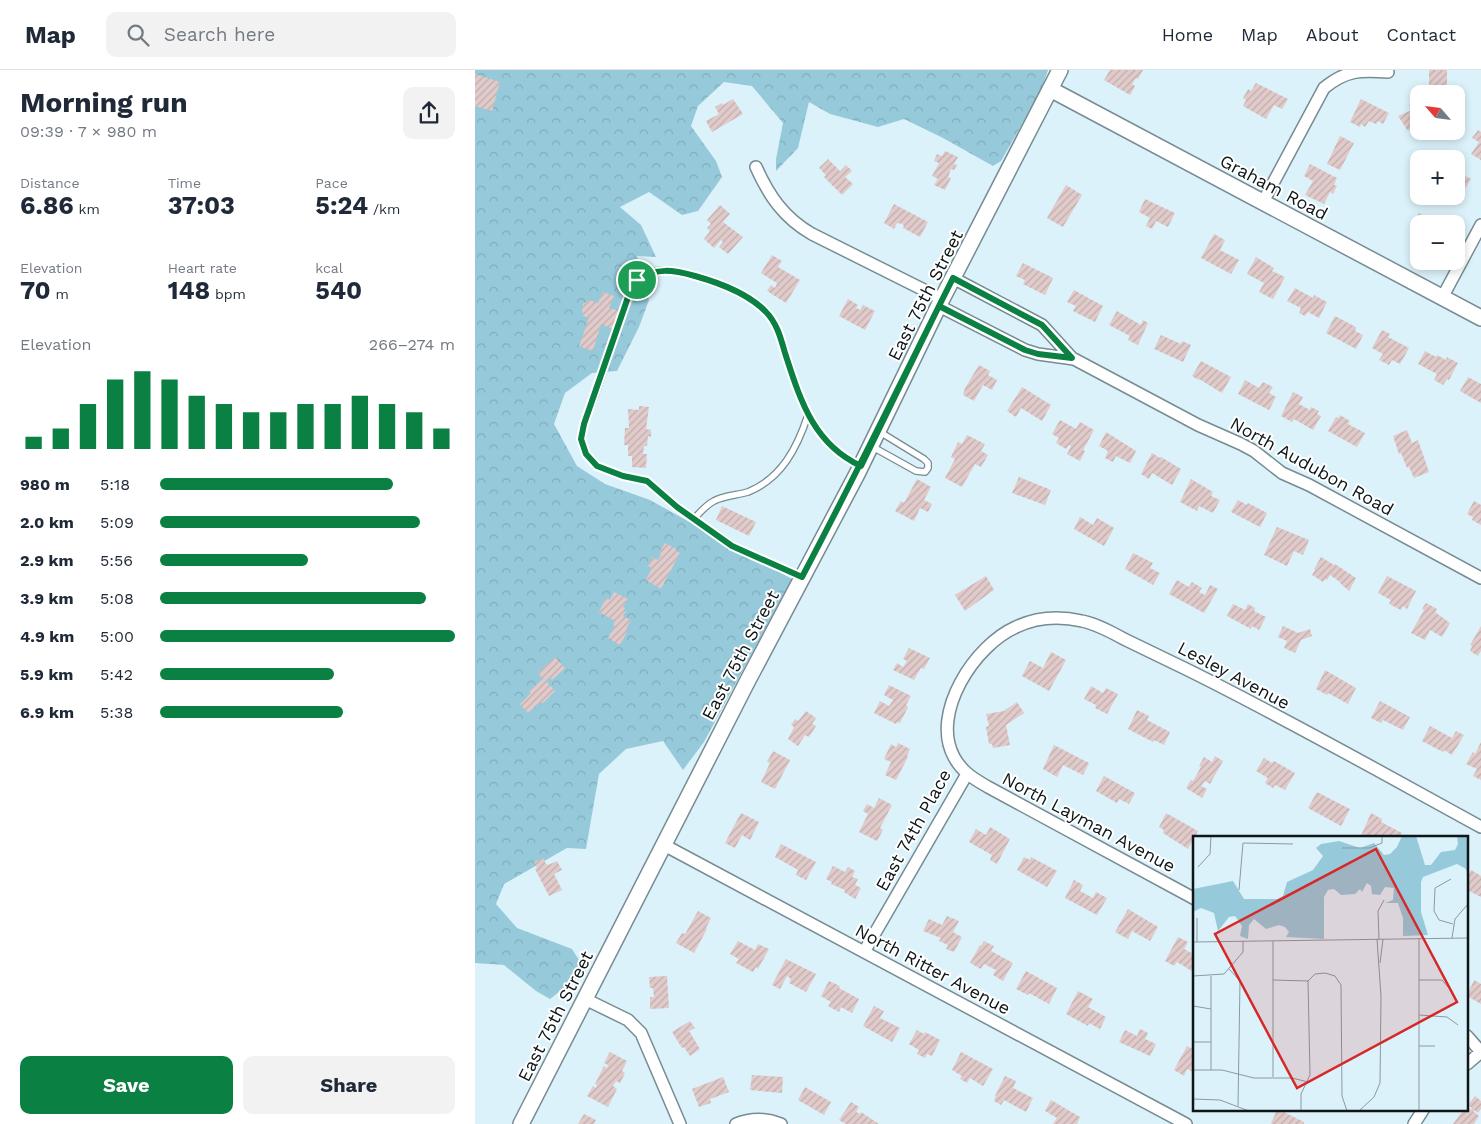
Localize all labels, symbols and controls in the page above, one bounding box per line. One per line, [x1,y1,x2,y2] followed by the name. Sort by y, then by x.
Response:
[106,12,456,57] search box
[25,21,76,49] text: Map
[124,21,152,49] icon: search
[164,23,275,46] text: Search here
[1162,24,1213,45] text: Home
[1241,24,1278,45] text: Map
[1306,24,1358,45] text: About
[1386,24,1456,45] text: Contact
[1410,85,1465,140] north arrow
[1410,85,1465,270] map controls
[20,86,188,119] text: Morning run
[403,87,455,139] button: share
[20,122,157,141] text: 09:39 · 7 × 980 m
[1217,150,1331,224] street label: Graham Road
[1410,150,1465,205] button: +
[20,175,80,191] text: Distance
[168,175,201,191] text: Time
[315,175,348,191] text: Pace
[20,191,74,220] text: 6.86
[168,191,235,220] text: 37:03
[315,191,368,220] text: 5:24
[74,201,100,217] text: km
[368,201,400,217] text: /km
[1410,215,1465,270] button: −
[883,226,967,364] street label: East 75th Street
[616,259,658,301] pin
[20,260,83,276] text: Elevation
[168,260,237,276] text: Heart rate
[315,260,343,276] text: kcal
[623,266,651,294] icon: arrive
[20,276,51,305] text: 70
[168,276,210,305] text: 148
[315,276,362,305] text: 540
[51,286,69,302] text: m
[210,286,246,302] text: bpm
[20,335,91,354] text: Elevation
[369,335,455,354] text: 266–274 m
[1227,412,1397,520] street label: North Audubon Road
[20,475,70,494] text: 980 m
[100,475,130,494] text: 5:18
[20,513,74,532] text: 2.0 km
[100,513,134,532] text: 5:09
[20,551,74,570] text: 2.9 km
[100,551,133,570] text: 5:56
[697,586,783,723] street label: East 75th Street
[20,589,74,608] text: 3.9 km
[100,589,134,608] text: 5:08
[20,627,74,646] text: 4.9 km
[100,627,134,646] text: 5:00
[1174,637,1294,713] street label: Lesley Avenue
[20,665,73,684] text: 5.9 km
[100,665,133,684] text: 5:42
[20,703,74,722] text: 6.9 km
[100,703,133,722] text: 5:38
[871,765,955,895] street label: East 74th Place
[999,767,1179,877] street label: North Layman Avenue
[1193,836,1469,1112] inset map
[852,919,1014,1019] street label: North Ritter Avenue
[513,947,597,1085] street label: East 75th Street
[20,1056,233,1114] button: Save
[243,1056,455,1114] button: Share

